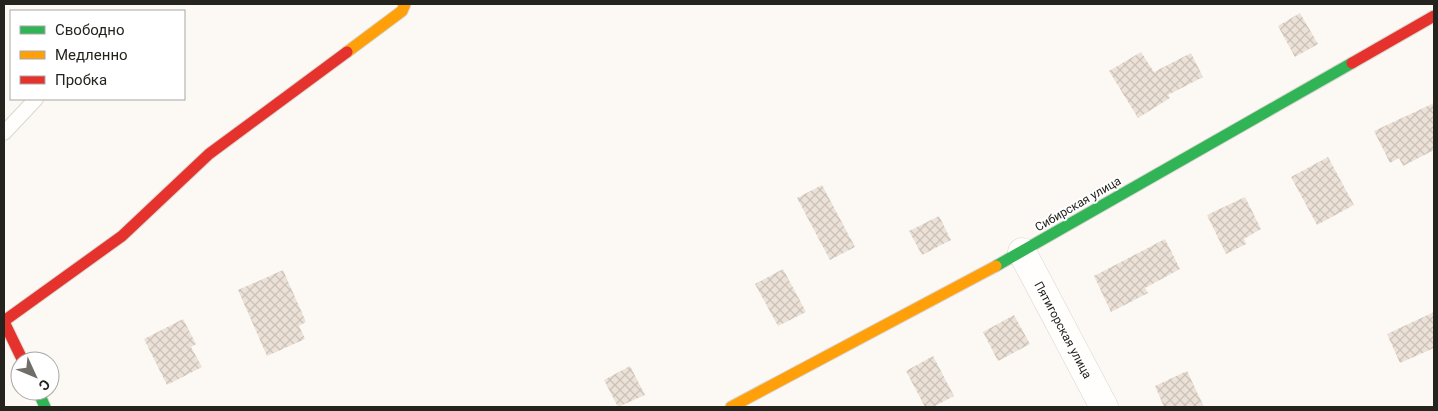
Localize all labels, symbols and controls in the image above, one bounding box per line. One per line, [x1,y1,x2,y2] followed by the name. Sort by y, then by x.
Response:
[10,10,185,100] legend
[55,21,124,39] text: Свободно
[55,46,128,64] text: Медленно
[55,71,107,89] text: Пробка
[1033,174,1123,234] street label: Сибирская улица
[1031,279,1095,381] street label: Пятигорская улица
[10,351,60,401] north arrow
[35,376,53,394] text: С

